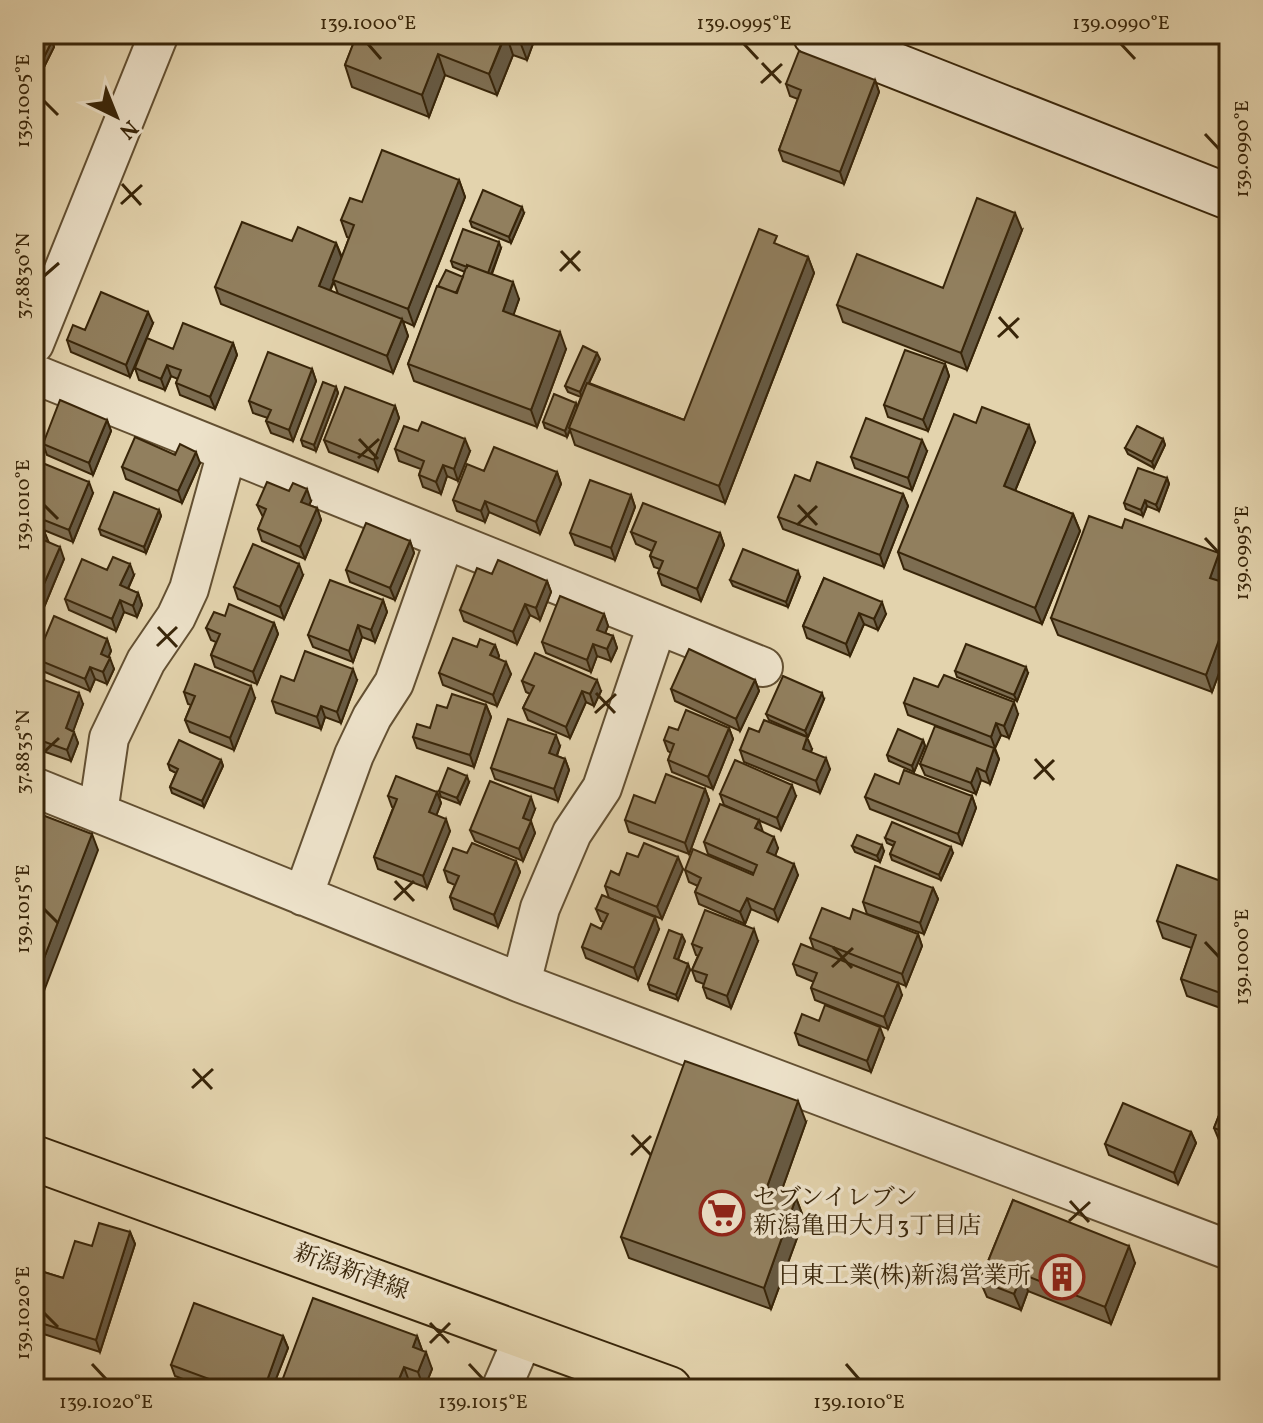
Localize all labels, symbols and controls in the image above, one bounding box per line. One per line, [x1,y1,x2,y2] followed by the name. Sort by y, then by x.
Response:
[320,10,416,38] text: 139.1000°E
[697,10,791,38] text: 139.0995°E
[1072,10,1170,38] text: 139.0990°E
[10,54,38,148] text: 139.1005°E
[76,76,156,156] north arrow
[1229,100,1257,198] text: 139.0990°E
[112,112,144,146] text: N
[10,232,38,319] text: 37.8830°N
[10,459,38,551] text: 139.1010°E
[1229,506,1257,600] text: 139.0995°E
[10,709,38,795] text: 37.8835°N
[10,864,38,954] text: 139.1015°E
[1229,909,1257,1005] text: 139.1000°E
[753,1182,981,1244] place label: セブンイレブン 新潟亀田大月3丁目店
[698,1189,746,1237] supermarket icon: セブンイレブン 新潟亀田大月3丁目店
[289,1237,413,1309] street label: 新潟新津線
[1038,1253,1086,1301] building icon: 日東工業(株)新潟営業所
[777,1260,1031,1294] place label: 日東工業(株)新潟営業所
[10,1266,38,1360] text: 139.1020°E
[59,1389,153,1417] text: 139.1020°E
[438,1389,528,1417] text: 139.1015°E
[813,1389,905,1417] text: 139.1010°E

